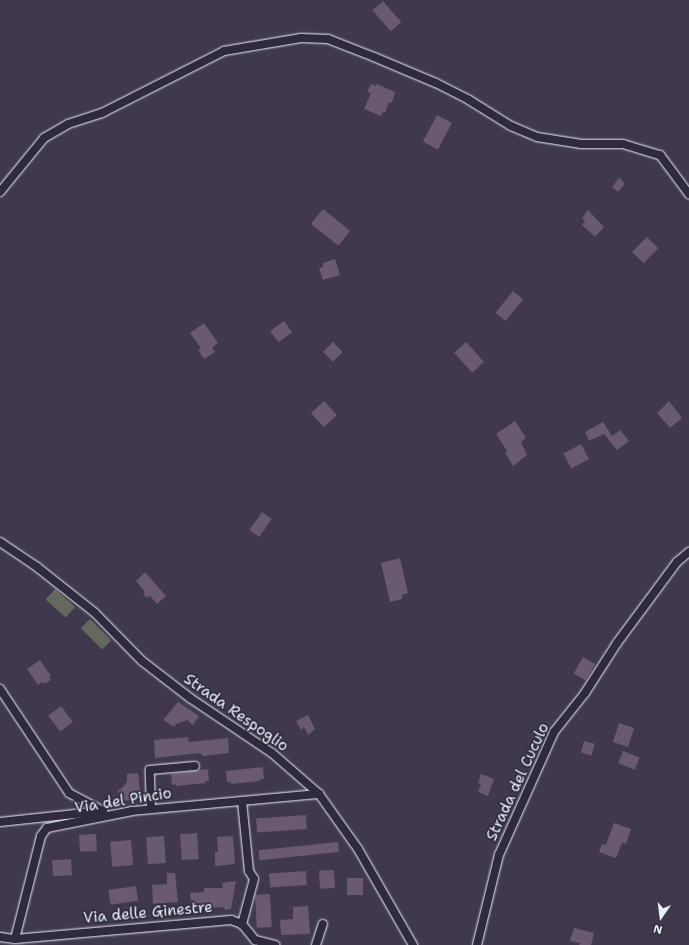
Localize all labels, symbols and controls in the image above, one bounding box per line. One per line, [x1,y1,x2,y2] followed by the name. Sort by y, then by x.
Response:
[180,670,292,756] street label: Strada Respoglio
[483,720,553,844] street label: Strada del Cuculo
[73,784,173,818] street label: Via del Pincio
[641,897,681,937] north arrow
[83,898,213,928] street label: Via delle Ginestre
[652,921,664,937] text: N

